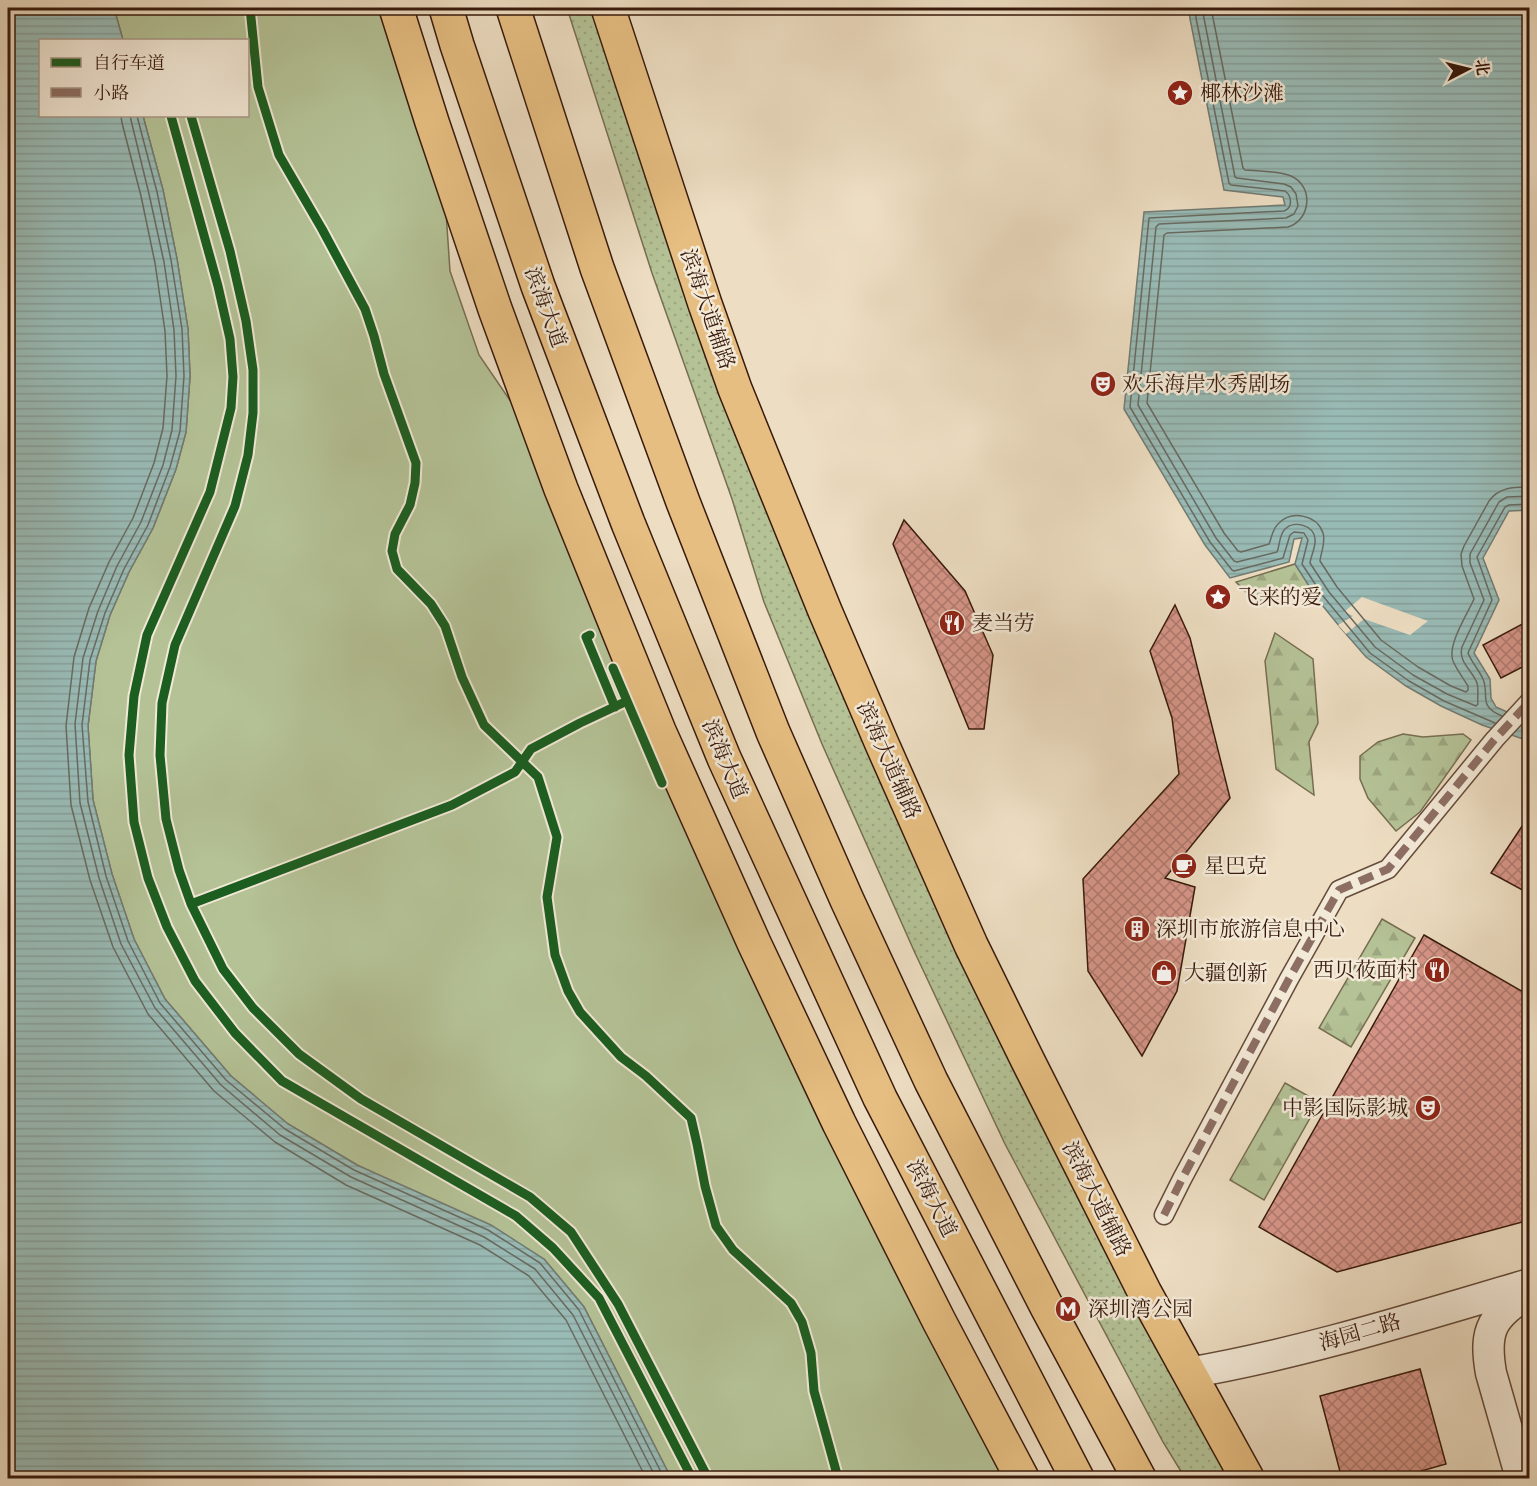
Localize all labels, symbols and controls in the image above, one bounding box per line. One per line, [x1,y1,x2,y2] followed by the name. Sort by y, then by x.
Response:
[39,39,249,117] legend
[1438,39,1498,99] north arrow
[93,52,165,74] text: 自行车道
[1472,58,1493,76] text: 北
[1165,78,1195,108] place icon: 椰林沙滩
[1200,80,1284,106] place label: 椰林沙滩
[93,82,129,104] text: 小路
[675,245,741,373] street label: 滨海大道辅路
[519,263,573,351] street label: 滨海大道
[1088,369,1118,399] theatre icon: 欢乐海岸水秀剧场
[1122,371,1290,397] place label: 欢乐海岸水秀剧场
[1203,582,1233,612] place icon: 飞来的爱
[1238,584,1322,610] place label: 飞来的爱
[937,608,967,638] restaurant icon: 麦当劳
[972,610,1035,636] place label: 麦当劳
[851,697,927,823] street label: 滨海大道辅路
[697,715,753,803] street label: 滨海大道
[1169,851,1199,881] cafe icon: 星巴克
[1204,853,1267,879] place label: 星巴克
[1122,914,1152,944] building icon: 深圳市旅游信息中心
[1156,916,1345,942] place label: 深圳市旅游信息中心
[1422,955,1452,985] restaurant icon: 西贝莜面村
[1313,957,1418,983] place label: 西贝莜面村
[1149,958,1179,988] shop icon: 大疆创新
[1184,960,1268,986] place label: 大疆创新
[1413,1093,1443,1123] theatre icon: 中影国际影城
[1282,1095,1408,1121] place label: 中影国际影城
[1057,1137,1137,1261] street label: 滨海大道辅路
[901,1155,963,1241] street label: 滨海大道
[1053,1294,1083,1324] metro station icon: 深圳湾公园
[1088,1296,1193,1322] place label: 深圳湾公园
[1316,1308,1404,1356] street label: 海园二路

